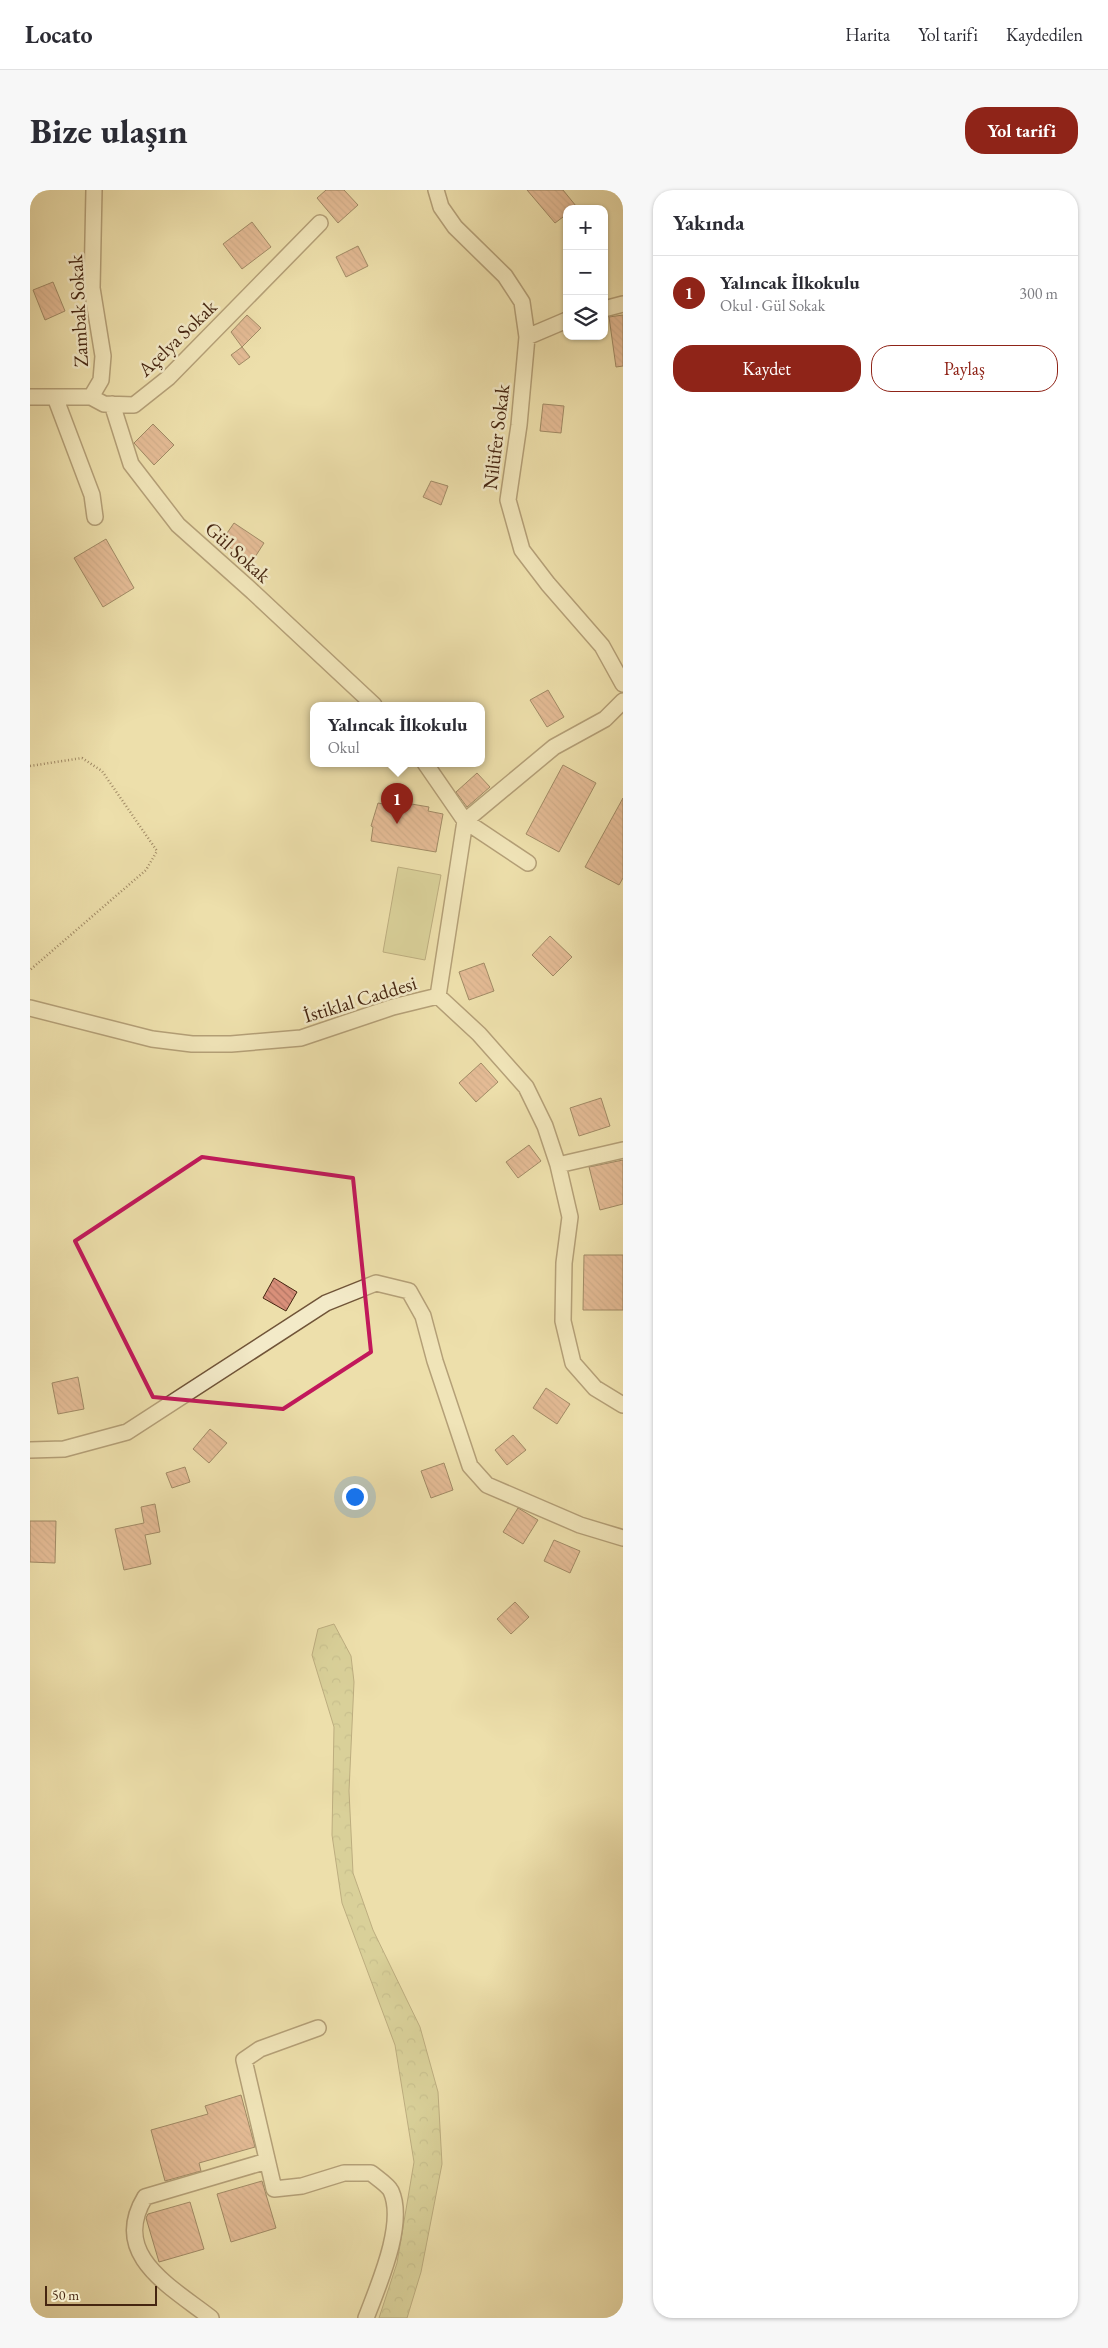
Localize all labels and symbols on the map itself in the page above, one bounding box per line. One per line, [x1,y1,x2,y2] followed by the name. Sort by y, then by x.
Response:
[62,254,94,368] street label: Zambak Sokak
[131,293,223,383] street label: Açelya Sokak
[477,382,515,491] street label: Nilüfer Sokak
[200,516,277,589] street label: Gül Sokak
[381,783,413,824] pin: 1
[300,969,420,1029] street label: İstiklal Caddesi
[342,1484,368,1510] your location
[45,2283,158,2306] scale bar

